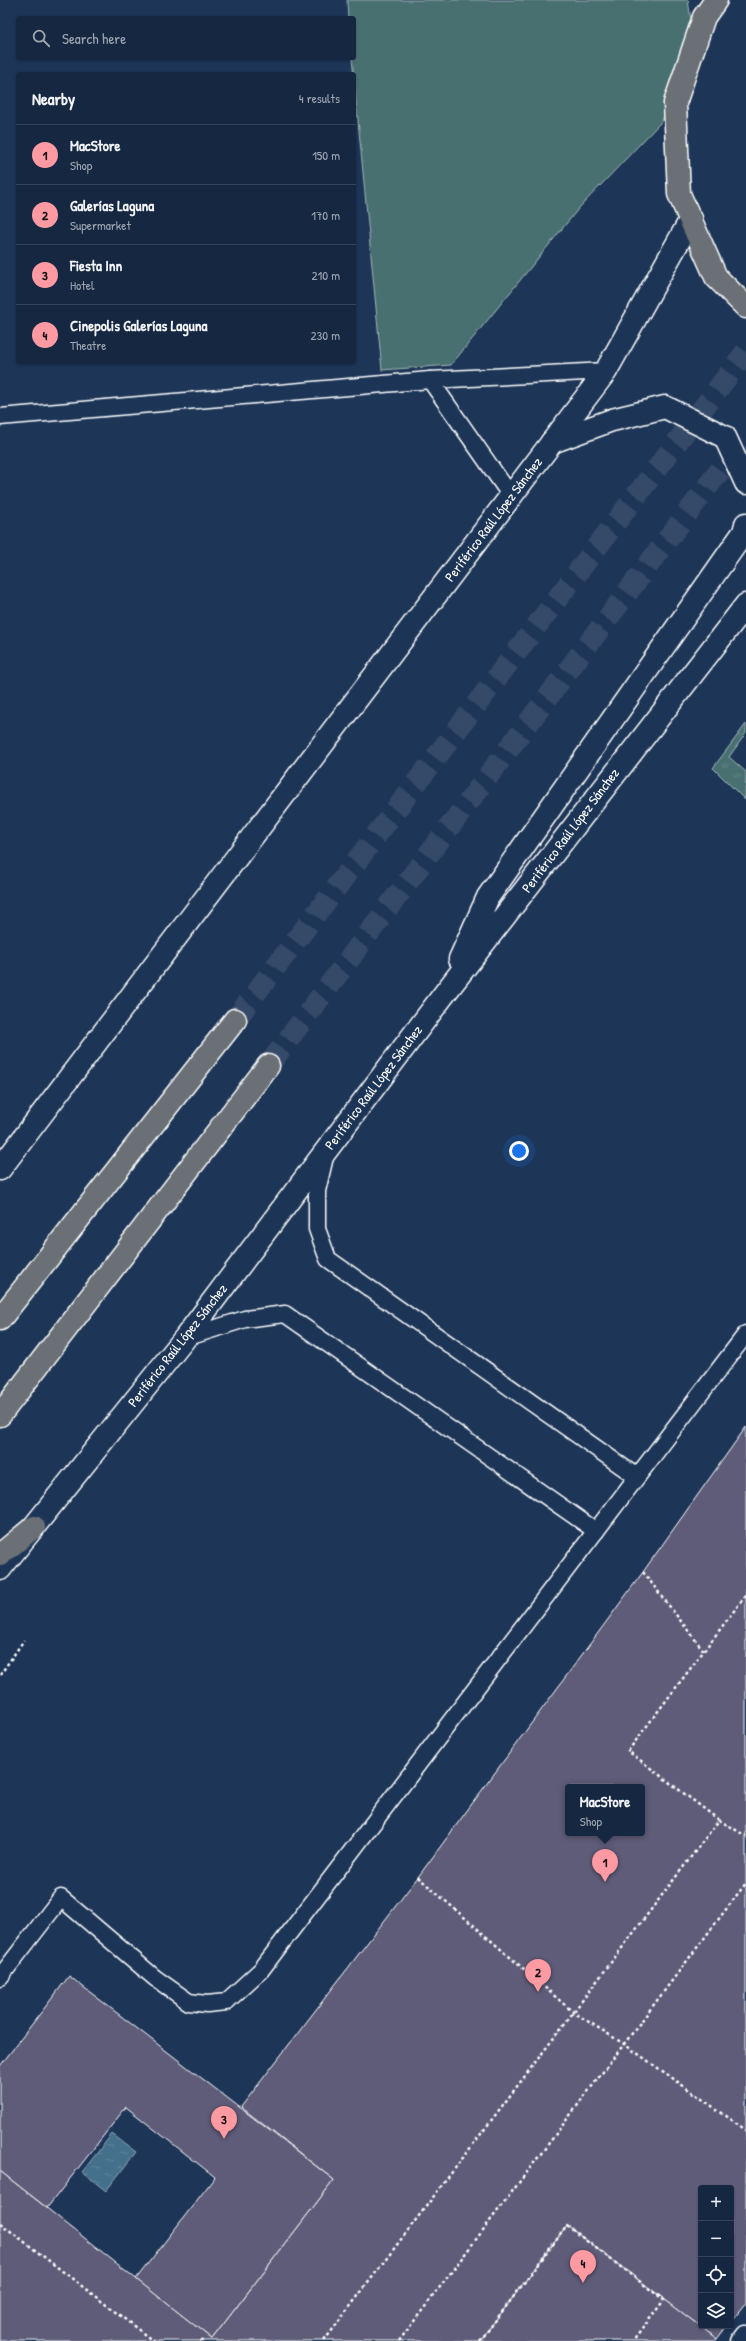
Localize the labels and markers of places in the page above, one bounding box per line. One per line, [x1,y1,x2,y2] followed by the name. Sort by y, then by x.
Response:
[592,1849,618,1882] pin: 1
[525,1959,551,1992] pin: 2
[211,2106,237,2139] pin: 3
[570,2250,596,2283] pin: 4

